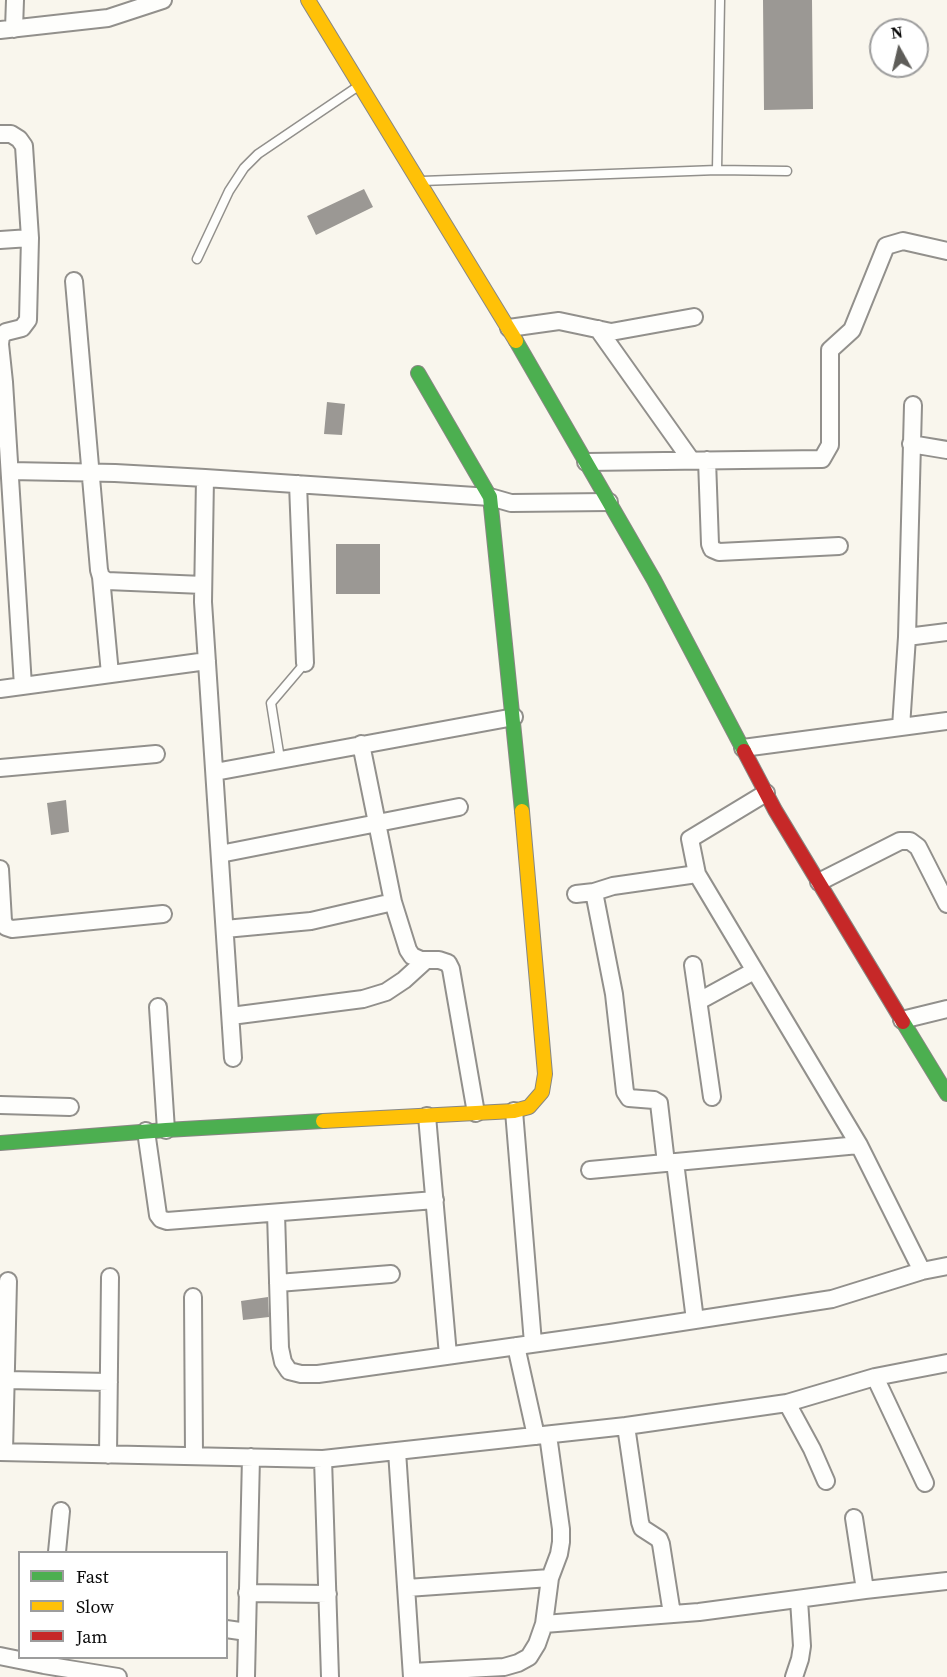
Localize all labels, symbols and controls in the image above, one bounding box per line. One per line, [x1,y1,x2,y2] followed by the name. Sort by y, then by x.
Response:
[869,18,929,78] north arrow
[889,20,904,44] text: N
[18,1551,228,1659] legend
[76,1564,109,1589] text: Fast
[76,1594,114,1619] text: Slow
[76,1624,108,1649] text: Jam

